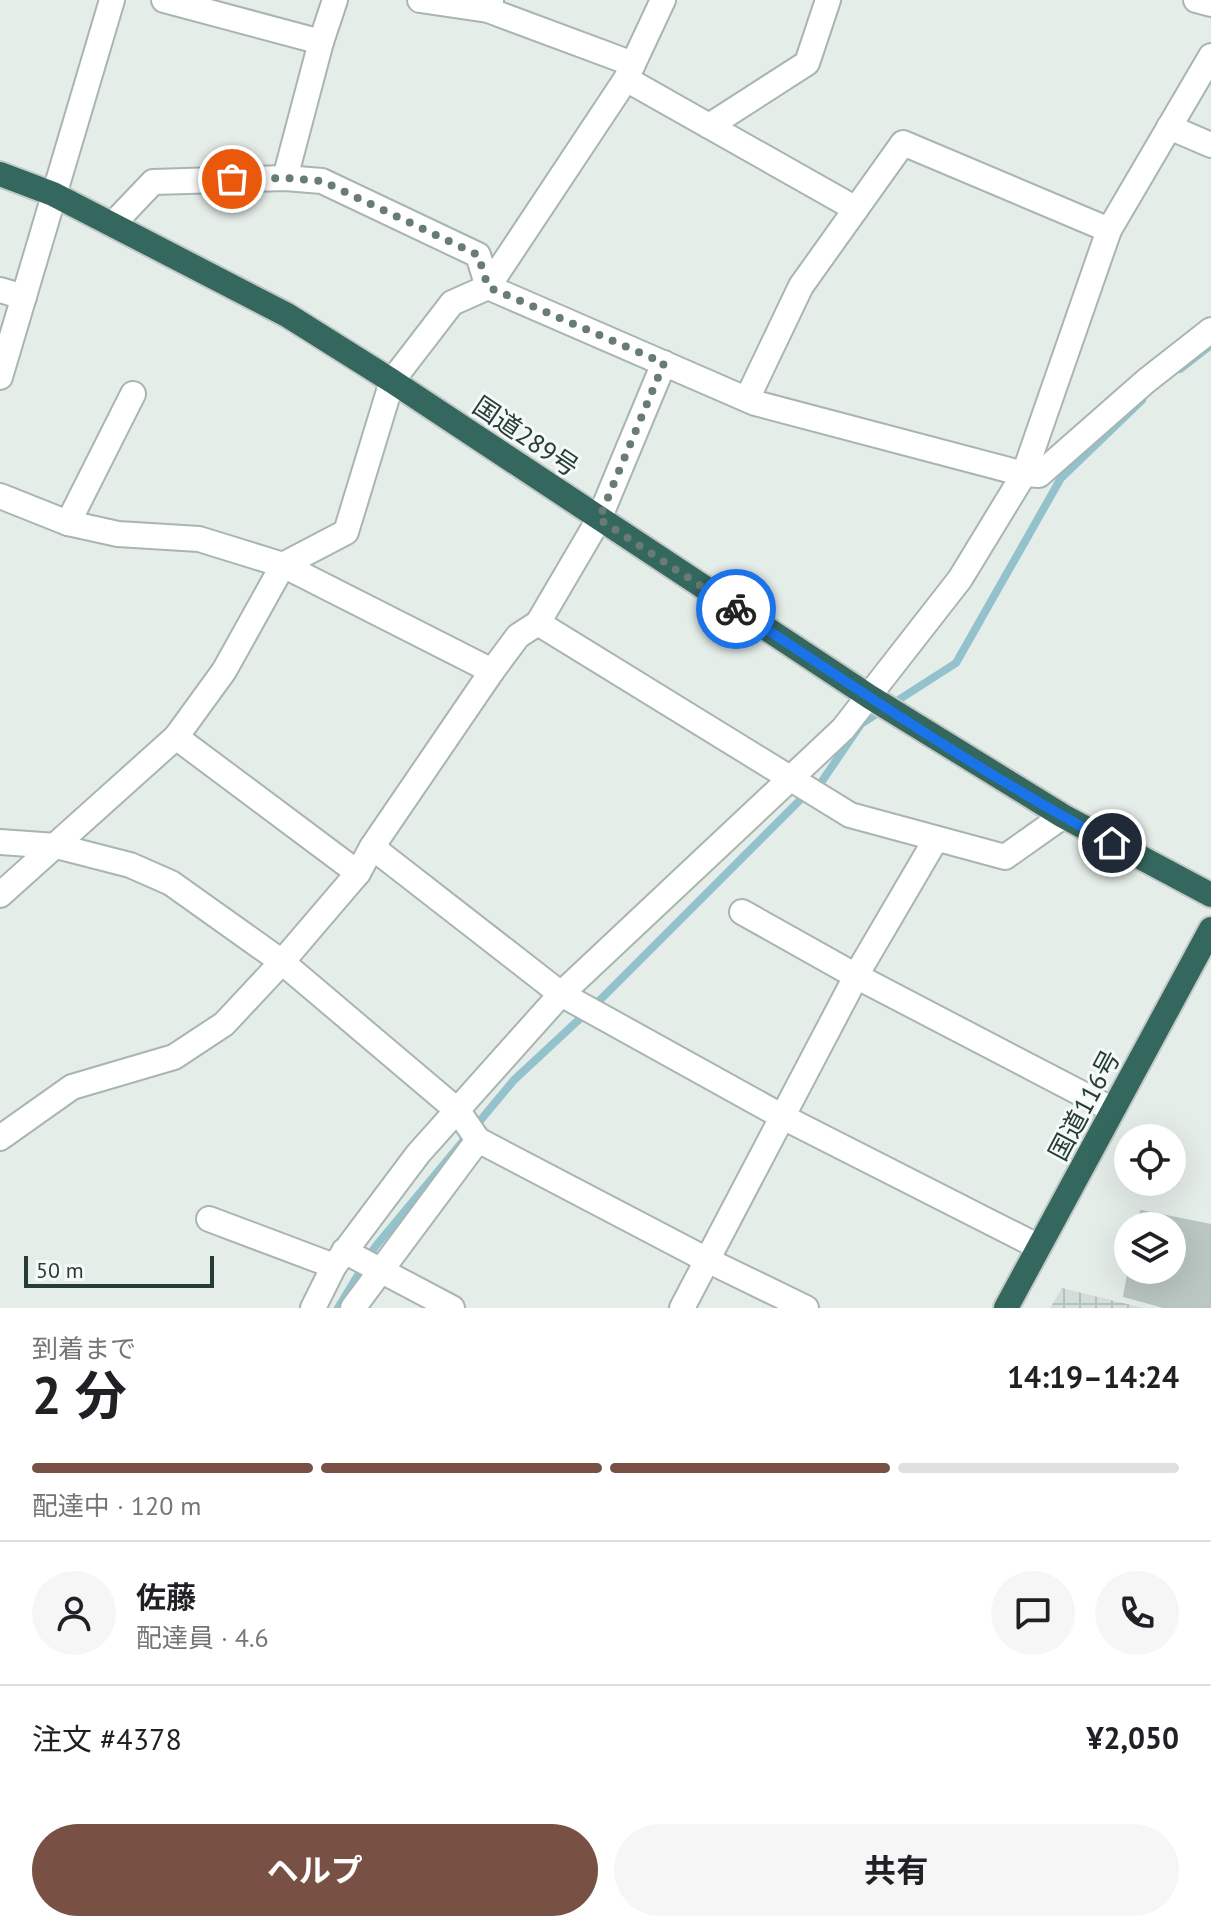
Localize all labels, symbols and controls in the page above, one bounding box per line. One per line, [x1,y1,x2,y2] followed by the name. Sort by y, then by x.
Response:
[198,145,266,213] pin
[210,157,254,201] icon: bag
[467,389,585,483] street label: 国道289号
[696,569,776,649] courier
[714,587,758,631] icon: bike
[1078,809,1146,877] pin
[1090,821,1134,865] icon: home
[1041,1044,1127,1166] street label: 国道116号
[1114,1124,1186,1284] map controls
[1114,1124,1186,1196] button: locate
[1114,1212,1186,1284] button: layers
[24,1252,214,1288] scale bar
[36,1256,84,1284] text: 50 m
[32,1332,136,1365] text: 到着まで
[1007,1357,1179,1396] text: 14:19–14:24
[32,1361,127,1428] text: 2 分
[32,1489,201,1522] text: 配達中 · 120 m
[32,1571,116,1655] button: person
[991,1571,1075,1655] button: chat
[1095,1571,1179,1655] button: phone
[136,1577,196,1616] text: 佐藤
[136,1621,269,1654] text: 配達員 · 4.6
[1086,1718,1179,1757] text: ¥2,050
[32,1719,182,1758] text: 注文 #4378
[32,1824,598,1916] button: ヘルプ
[614,1824,1179,1916] button: 共有

